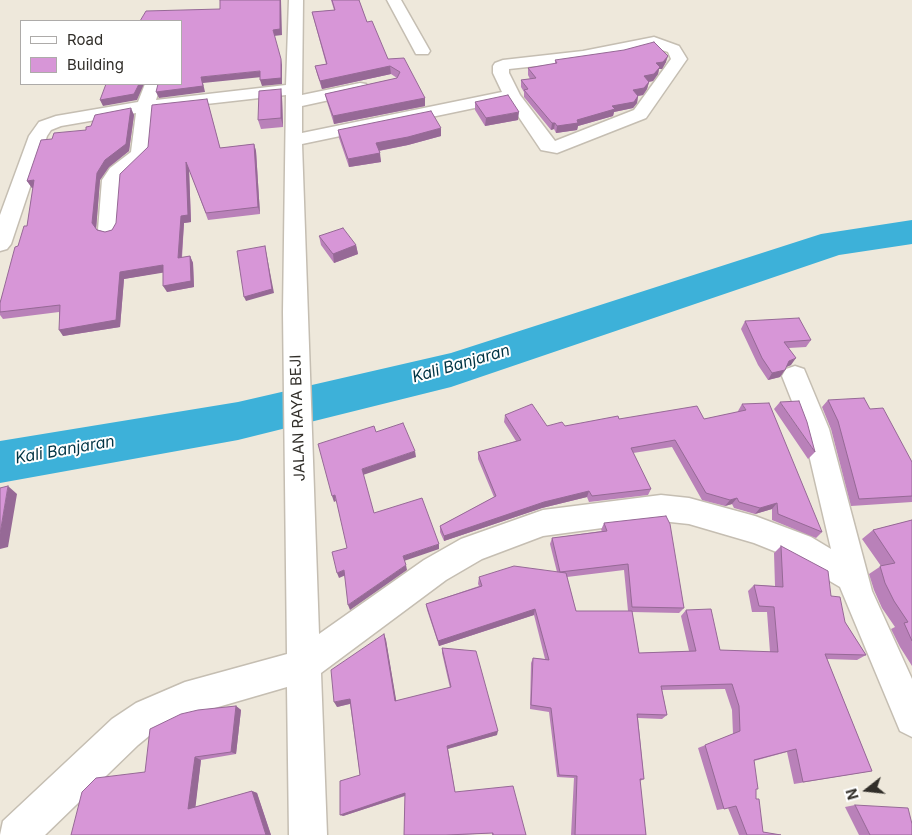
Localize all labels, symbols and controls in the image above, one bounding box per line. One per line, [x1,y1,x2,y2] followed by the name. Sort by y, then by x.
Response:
[20,20,182,85] legend
[67,30,103,49] text: Road
[67,55,124,74] text: Building
[410,341,512,387] water label: Kali Banjaran
[287,354,309,482] street label: JALAN RAYA BEJI
[14,432,116,468] water label: Kali Banjaran
[842,765,892,815] north arrow
[842,787,862,802] text: N

